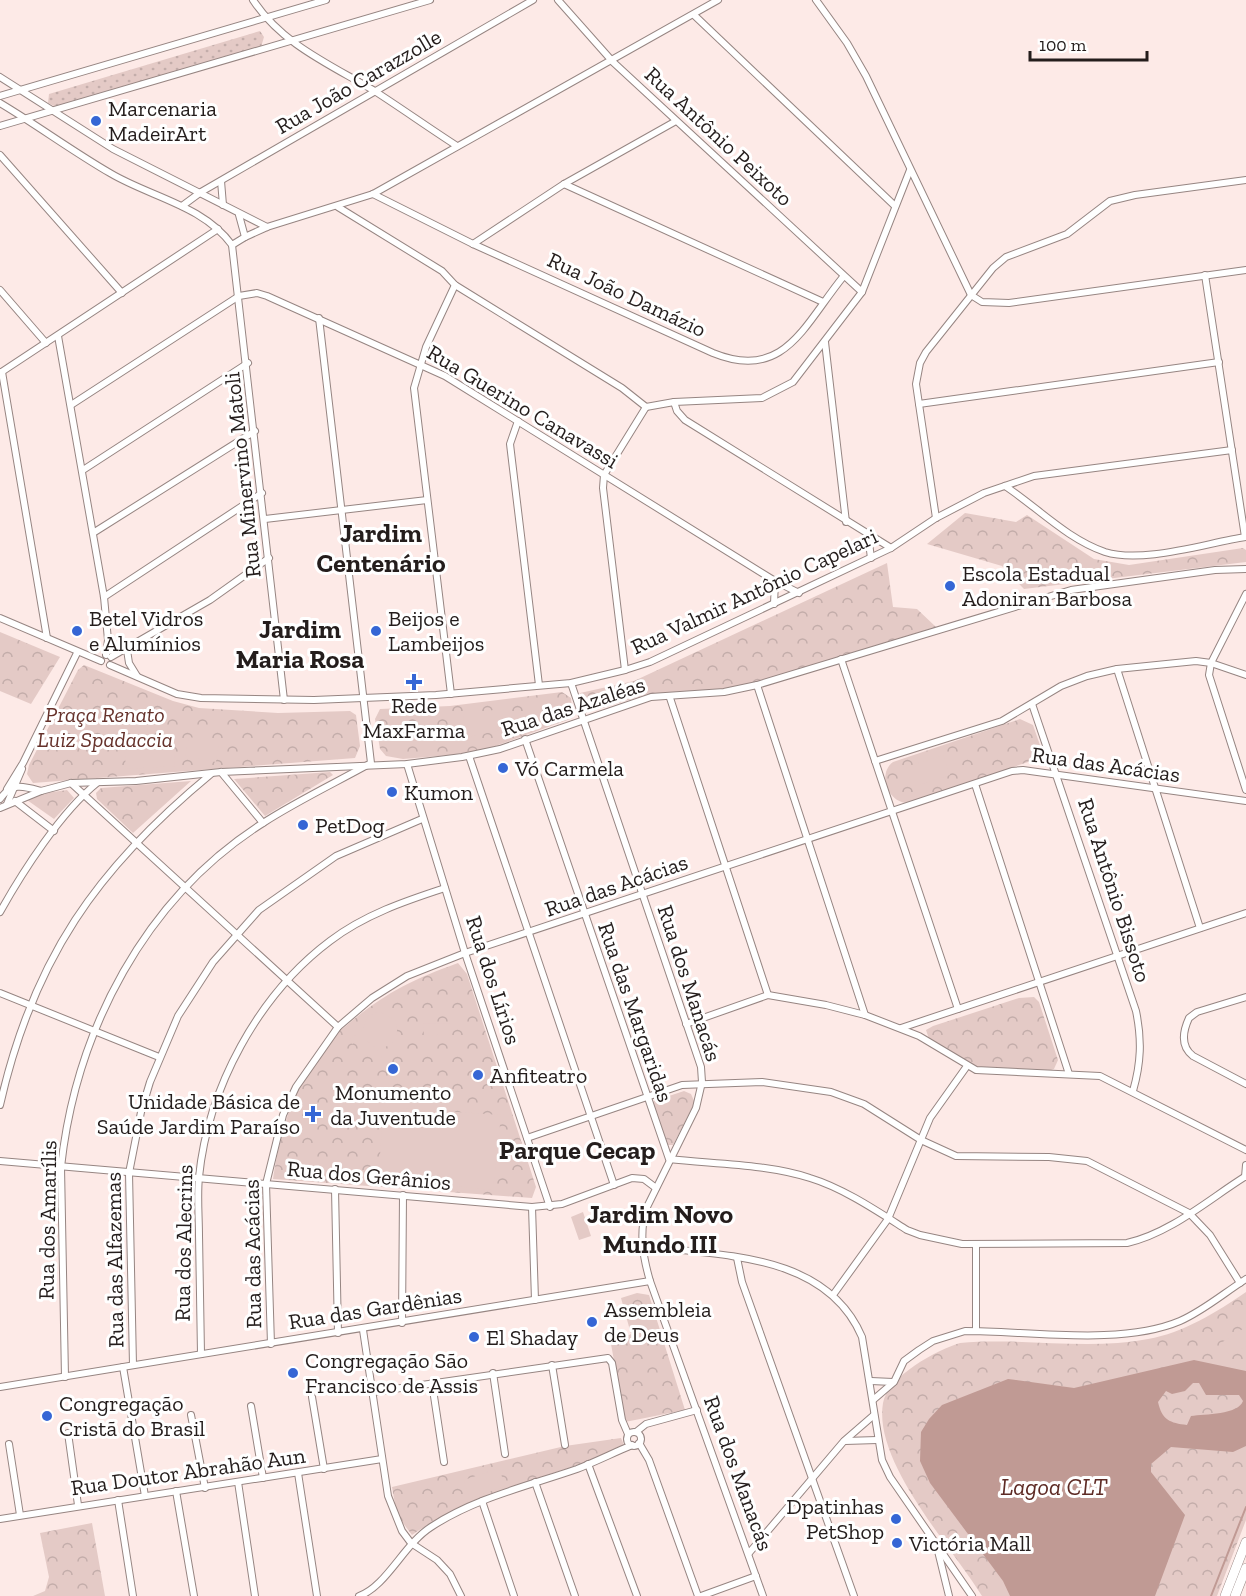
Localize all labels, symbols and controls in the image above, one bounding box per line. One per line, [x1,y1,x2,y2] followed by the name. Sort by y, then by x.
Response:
[270,23,446,140] street label: Rua João Carazzolle
[1030,24,1147,62] scale bar
[1039,34,1087,56] text: 100 m
[639,61,798,212] street label: Rua Antônio Peixoto
[108,95,217,147] place label: Marcenaria MadeirArt
[89,114,103,128] marker: Marcenaria MadeirArt
[543,246,710,343] street label: Rua João Damázio
[422,339,623,474] street label: Rua Guerino Canavassi
[218,371,267,579] street label: Rua Minervino Matoli
[316,517,446,579] district label: Jardim Centenário
[627,522,882,661] street label: Rua Valmir Antônio Capelari
[962,560,1132,612] place label: Escola Estadual Adoniran Barbosa
[943,579,957,593] marker: Escola Estadual Adoniran Barbosa
[89,605,203,657] place label: Betel Vidros e Alumínios
[388,605,484,657] place label: Beijos e Lambeijos
[236,613,364,675] district label: Jardim Maria Rosa
[70,624,84,638] marker: Betel Vidros e Alumínios
[369,624,383,638] marker: Beijos e Lambeijos
[498,670,649,742] street label: Rua das Azaléas
[407,675,421,689] marker: Rede MaxFarma
[363,692,466,744] place label: Rede MaxFarma
[37,701,173,753] park label: Praça Renato Luiz Spadaccia
[1030,741,1182,788] street label: Rua das Acácias
[514,755,624,782] place label: Vó Carmela
[496,761,510,775] marker: Vó Carmela
[404,779,474,806] place label: Kumon
[385,785,399,799] marker: Kumon
[1072,795,1157,985] street label: Rua Antônio Bissoto
[315,812,385,839] place label: PetDog
[296,818,310,832] marker: PetDog
[541,848,691,923] street label: Rua das Acácias
[652,901,728,1065] street label: Rua dos Manacás
[460,912,527,1048] street label: Rua dos Lírios
[592,919,679,1106] street label: Rua das Margaridas
[386,1062,400,1076] marker: Monumento da Juventude
[490,1062,587,1089] place label: Anfiteatro
[471,1068,485,1082] marker: Anfiteatro
[330,1079,456,1131] place label: Monumento da Juventude
[97,1088,300,1140] place label: Unidade Básica de Saúde Jardim Paraíso
[304,1105,322,1123] marker: Unidade Básica de Saúde Jardim Paraíso
[499,1134,655,1166] district label: Parque Cecap
[33,1140,62,1300] street label: Rua dos Amarílis
[286,1155,452,1196] street label: Rua dos Gerânios
[169,1164,198,1322] street label: Rua dos Alecrins
[99,1172,130,1348] street label: Rua das Alfazemas
[238,1179,267,1329] street label: Rua das Acácias
[587,1198,733,1260] district label: Jardim Novo Mundo III
[286,1281,464,1336] street label: Rua das Gardênias
[604,1296,712,1348] place label: Assembleia de Deus
[585,1315,599,1329] marker: Assembleia de Deus
[486,1324,579,1351] place label: El Shaday
[467,1330,481,1344] marker: El Shaday
[305,1347,478,1399] place label: Congregação São Francisco de Assis
[286,1366,300,1380] marker: Congregação São Francisco de Assis
[59,1390,205,1442] place label: Congregação Cristã do Brasil
[698,1392,779,1554] street label: Rua dos Manacás
[40,1409,54,1423] marker: Congregação Cristã do Brasil
[69,1442,307,1501] street label: Rua Doutor Abrahão Aun
[1000,1472,1108,1501] water label: Lagoa CLT
[786,1493,884,1545] place label: Dpatinhas PetShop
[889,1512,903,1526] marker: Dpatinhas PetShop
[908,1530,1031,1557] place label: Victória Mall
[890,1536,904,1550] marker: Victória Mall

